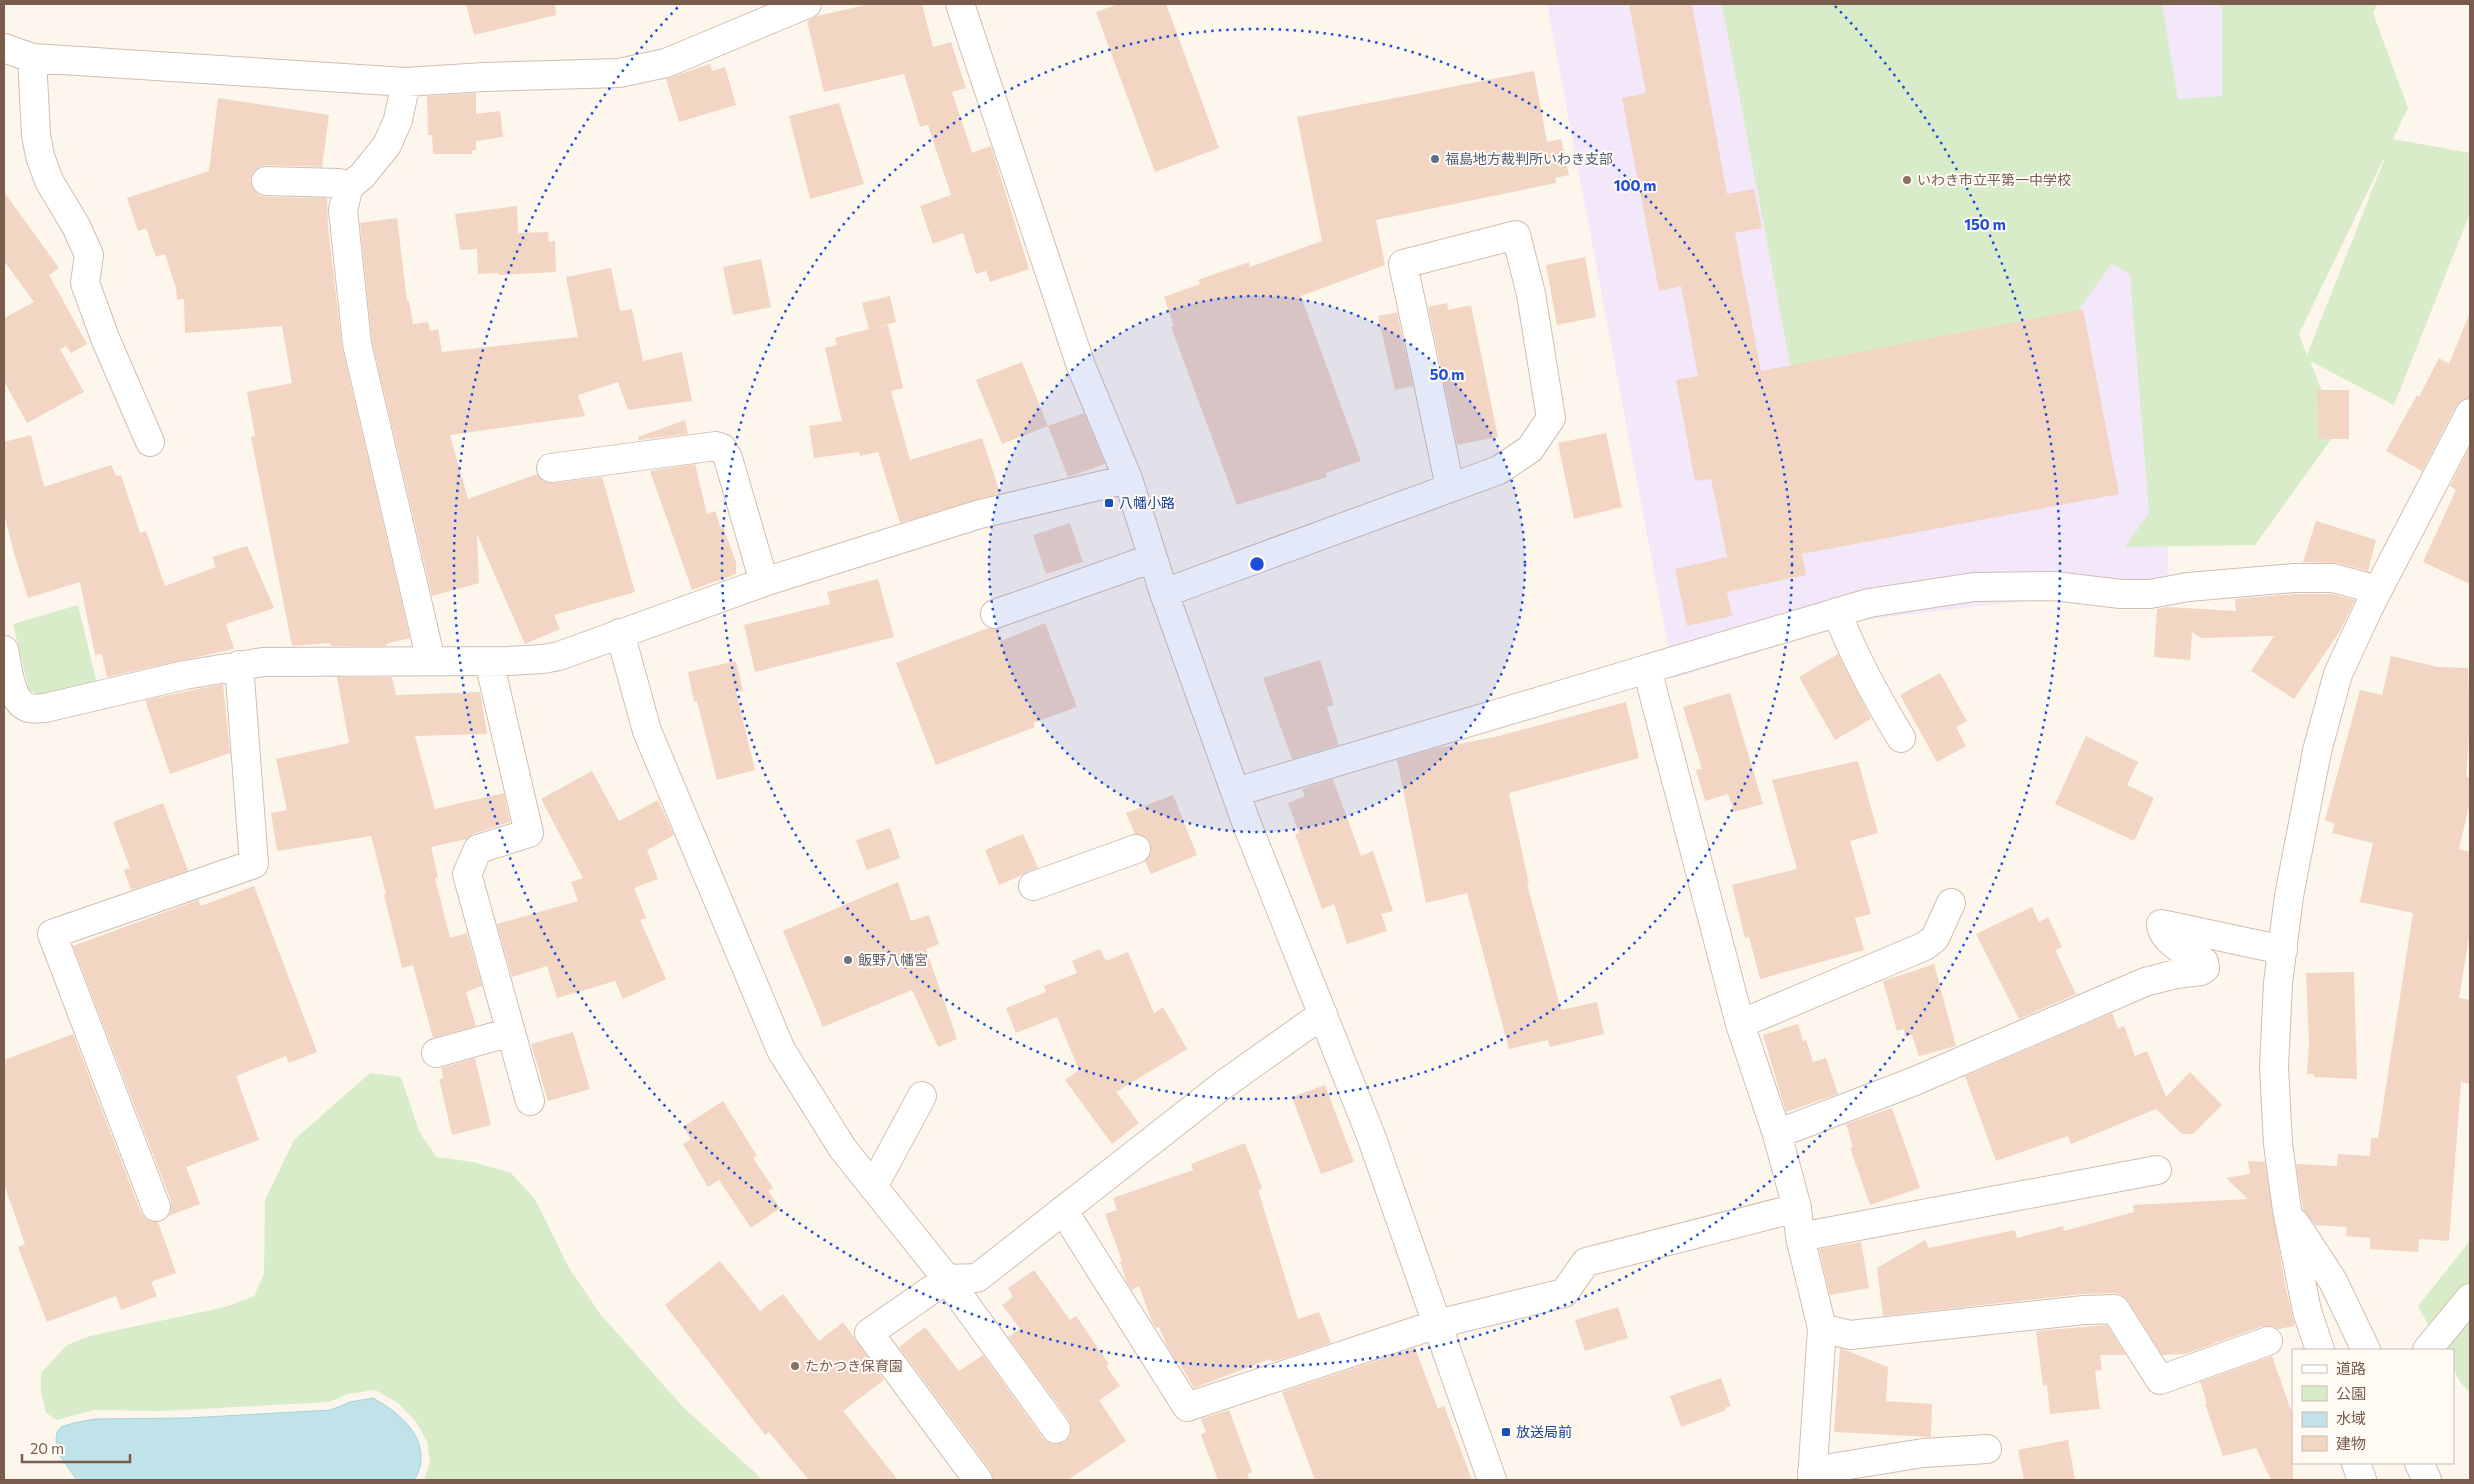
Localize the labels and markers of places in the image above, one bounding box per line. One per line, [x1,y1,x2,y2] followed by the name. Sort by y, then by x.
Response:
[1445,150,1613,167] place label: 福島地方裁判所いわき支部
[1429,153,1441,165] marker: 福島地方裁判所いわき支部
[1917,171,2071,188] place label: いわき市立平第一中学校
[1901,174,1913,186] marker: いわき市立平第一中学校
[1119,494,1175,511] place label: 八幡小路
[1103,497,1115,509] marker: 八幡小路
[1248,555,1266,573] centre of rings
[858,951,928,968] place label: 飯野八幡宮
[842,954,854,966] marker: 飯野八幡宮
[805,1357,903,1374] place label: たかつき保育園
[789,1360,801,1372] marker: たかつき保育園
[1516,1423,1572,1440] place label: 放送局前
[1500,1426,1512,1438] marker: 放送局前

